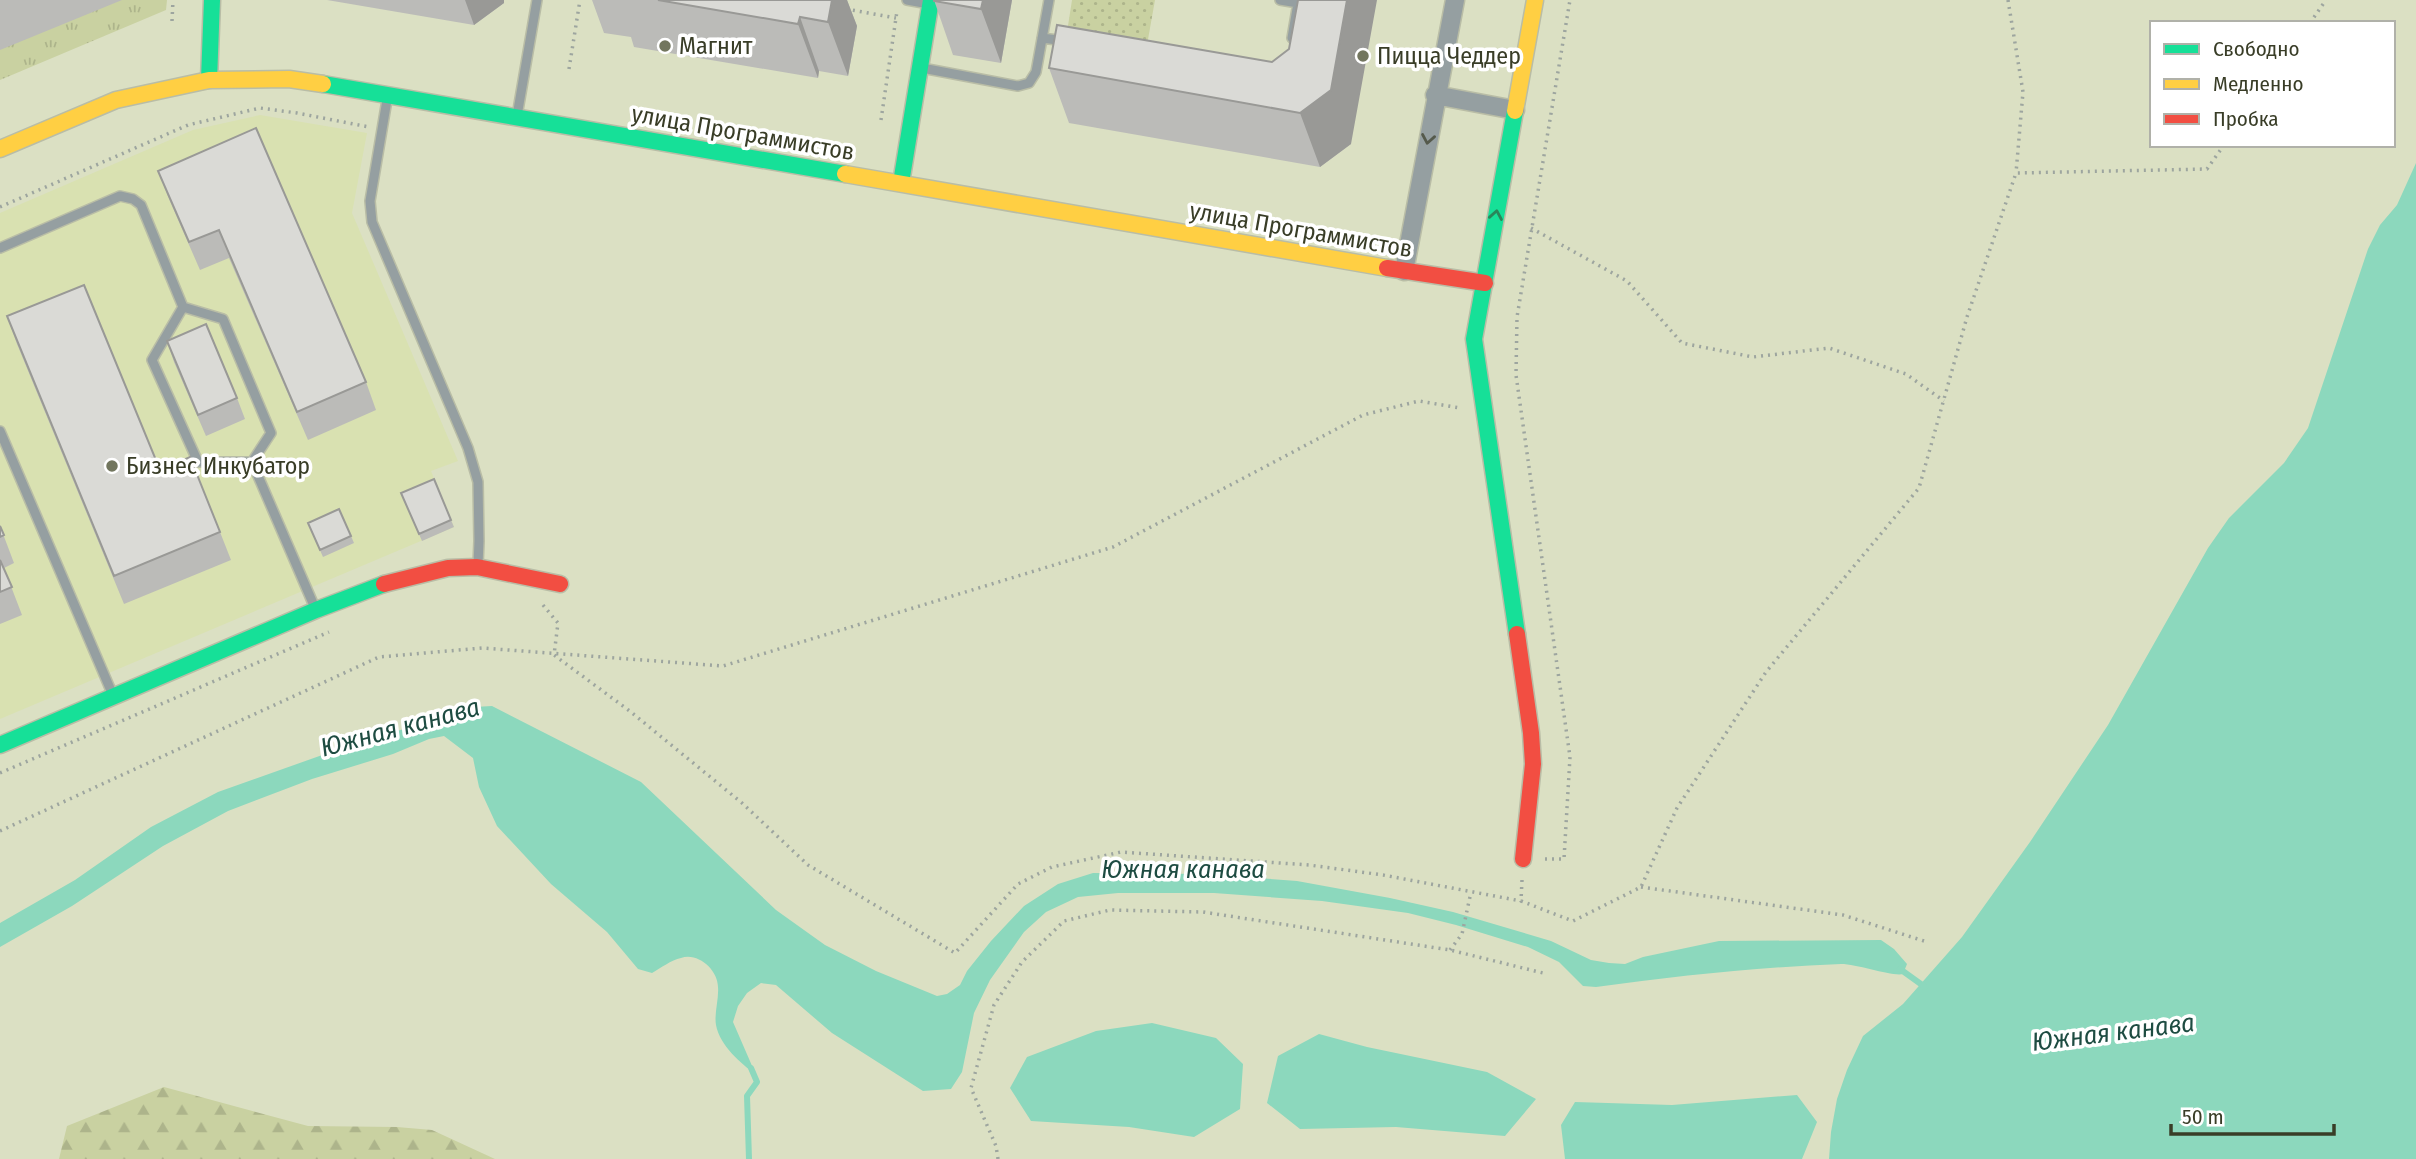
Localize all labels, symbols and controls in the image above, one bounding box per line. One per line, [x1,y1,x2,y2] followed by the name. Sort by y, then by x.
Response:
[2150,21,2395,147] legend
[679,32,753,60] place label: Магнит
[2213,36,2299,62] text: Свободно
[657,38,673,54] marker: Магнит
[1377,42,1521,70] place label: Пицца Чеддер
[1355,48,1371,64] marker: Пицца Чеддер
[2213,71,2303,97] text: Медленно
[630,100,856,166] street label: улица Программистов
[2213,106,2279,132] text: Пробка
[1421,133,1436,145] one-way arrow
[1188,197,1414,263] street label: улица Программистов
[1488,209,1503,221] one-way arrow
[126,452,310,480] place label: Бизнес Инкубатор
[104,458,120,474] marker: Бизнес Инкубатор
[317,691,483,764] water label: Южная канава
[1101,854,1265,885] water label: Южная канава
[2030,1007,2196,1058] water label: Южная канава
[2171,1092,2334,1136] scale bar
[2182,1104,2224,1130] text: 50 m

